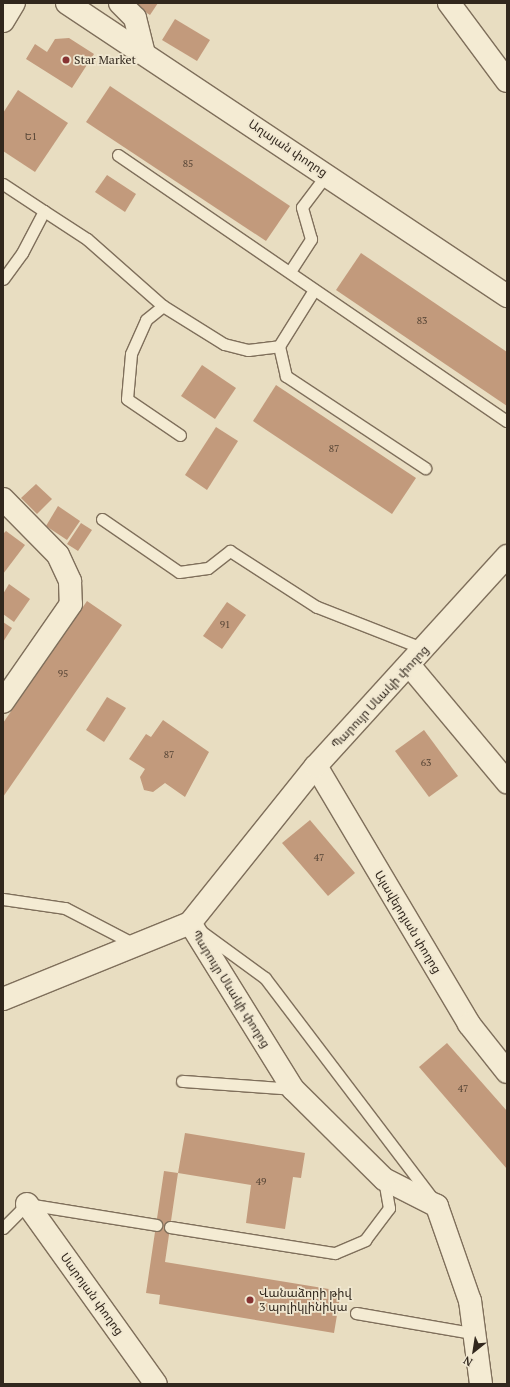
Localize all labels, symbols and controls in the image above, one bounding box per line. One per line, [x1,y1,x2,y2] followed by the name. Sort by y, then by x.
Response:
[74,53,136,67] place label: Star Market
[61,55,71,65] marker: Star Market
[246,116,330,180] street label: Աղայան փողոց
[25,131,37,143] house number: Ե1
[183,158,193,170] house number: 85
[417,315,427,327] house number: 83
[329,443,339,455] house number: 87
[220,619,230,631] house number: 91
[328,642,432,752] street label: Պարույր Սևակի փողոց
[58,668,68,680] house number: 95
[164,749,174,761] house number: 87
[421,757,431,769] house number: 63
[314,852,324,864] house number: 47
[372,868,444,976] street label: Ալավերդյան փողոց
[189,928,273,1050] street label: Պարույր Սևակի փողոց
[458,1083,468,1095] house number: 47
[256,1176,266,1188] house number: 49
[57,1250,127,1338] street label: Սարոյան փողոց
[259,1286,352,1314] place label: Վանաձորի թիվ 3 պոլիկլինիկա
[244,1294,256,1306] marker: Վանաձորի թիվ 3 պոլիկլինիկա
[454,1331,494,1371] north arrow
[461,1353,475,1370] text: N

